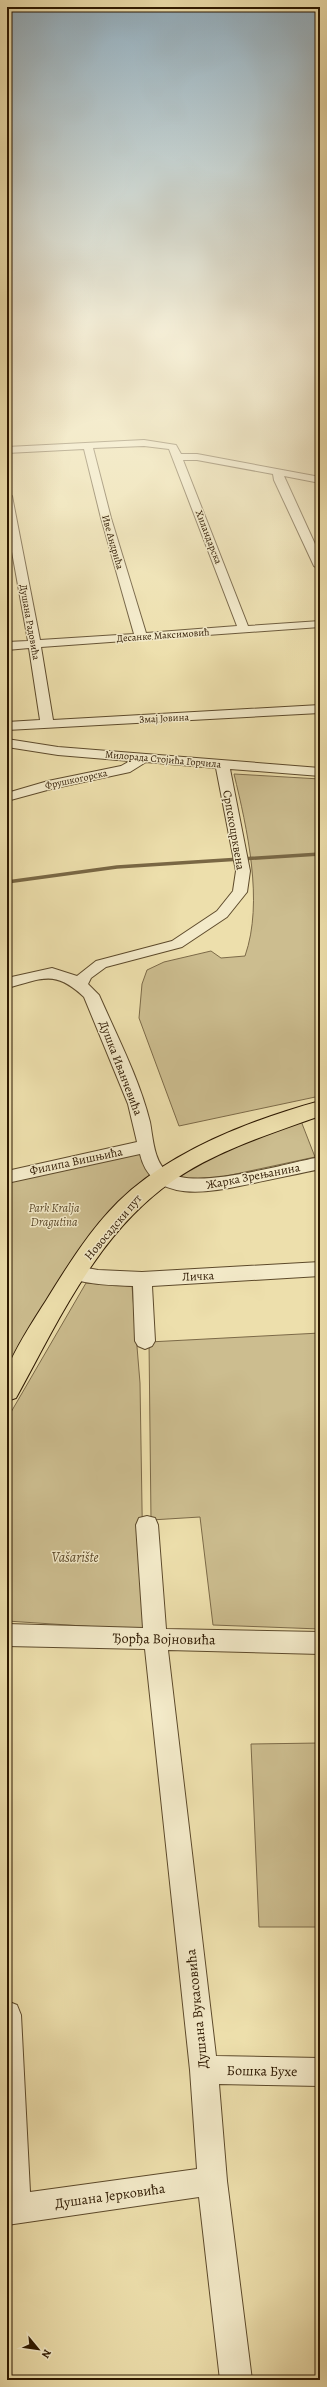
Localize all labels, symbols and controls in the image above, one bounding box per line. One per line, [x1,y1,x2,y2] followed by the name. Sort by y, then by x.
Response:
[192,508,225,566] street label: Хиландарска
[98,513,127,571] street label: Иве Андрића
[17,583,43,661] street label: Душана Радовића
[116,625,210,645] street label: Десанке Максимовић
[139,710,190,726] street label: Змај Јовина
[104,747,222,772] street label: Милорада Стојића Горчила
[44,766,109,793] street label: Фрушкогорска
[219,789,249,872] street label: Српскоцрквена
[96,1019,147,1118] street label: Душка Иванчевића
[28,1143,125,1179] street label: Филипа Вишњића
[205,1159,302,1193] street label: Жарка Зрењанина
[81,1190,146,1263] street label: Новосадски пут
[28,1200,80,1230] park label: Park Kralja Dragutina
[182,1267,215,1285] street label: Личка
[52,1548,98,1567] park label: Vašarište
[112,1629,216,1649] street label: Ђорђа Војновића
[181,1948,213,2070] street label: Душана Вукасовића
[226,2061,298,2081] street label: Бошка Бухе
[54,2179,167,2213] street label: Душана Јерковића
[18,2329,58,2369] north arrow
[38,2346,55,2361] text: N

